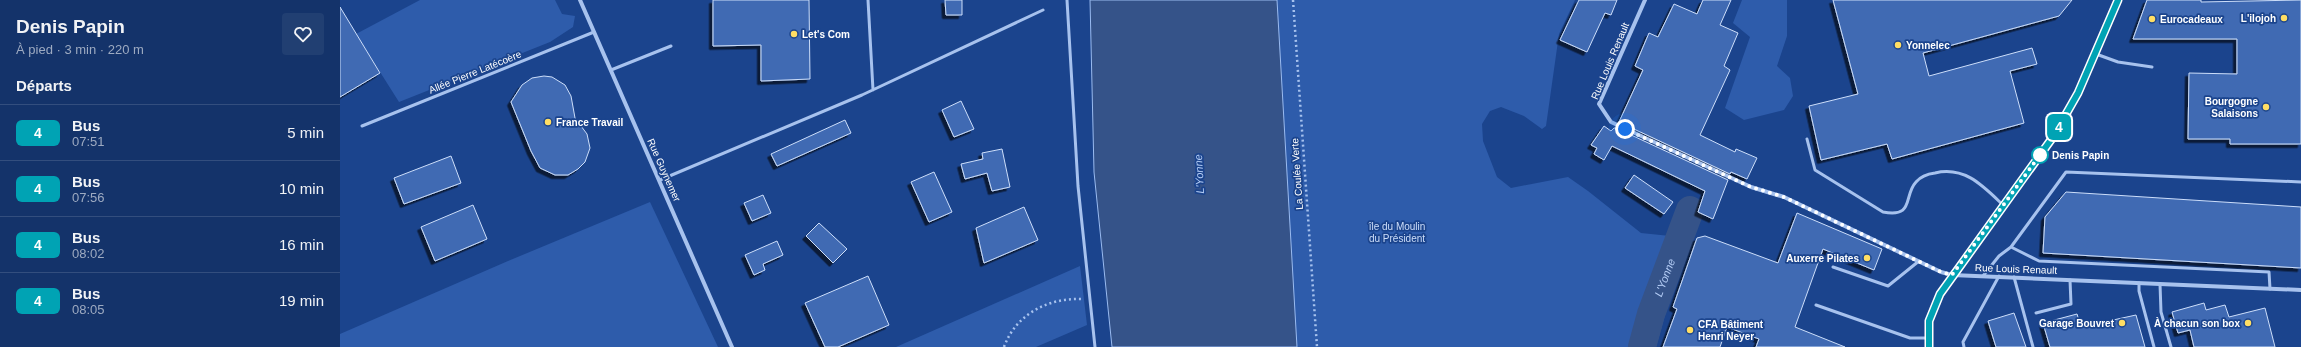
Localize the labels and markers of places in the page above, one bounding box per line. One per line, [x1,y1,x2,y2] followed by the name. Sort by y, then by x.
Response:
[2241,13,2276,24] place label: L'ilojoh
[2279,13,2289,23] marker: L'ilojoh
[2147,14,2157,24] marker: Eurocadeaux
[2160,14,2223,25] place label: Eurocadeaux
[789,29,799,39] marker: Let's Com
[802,29,850,40] place label: Let's Com
[1893,40,1903,50] marker: Yonnelec
[1906,40,1950,51] place label: Yonnelec
[2205,96,2258,119] place label: Bourgogne Salaisons
[2261,102,2271,112] marker: Bourgogne Salaisons
[543,117,553,127] marker: France Travail
[556,117,623,128] place label: France Travail
[2031,146,2049,164] marker: Denis Papin
[2052,150,2109,161] place label: Denis Papin
[1786,253,1859,264] place label: Auxerre Pilates
[1862,253,1872,263] marker: Auxerre Pilates
[2154,317,2240,329] place label: À chacun son box
[2039,318,2115,329] place label: Garage Bouvret
[2117,318,2127,328] marker: Garage Bouvret
[2243,318,2253,328] marker: À chacun son box
[1698,319,1764,342] place label: CFA Bâtiment Henri Neyer
[1685,325,1695,335] marker: CFA Bâtiment Henri Neyer

